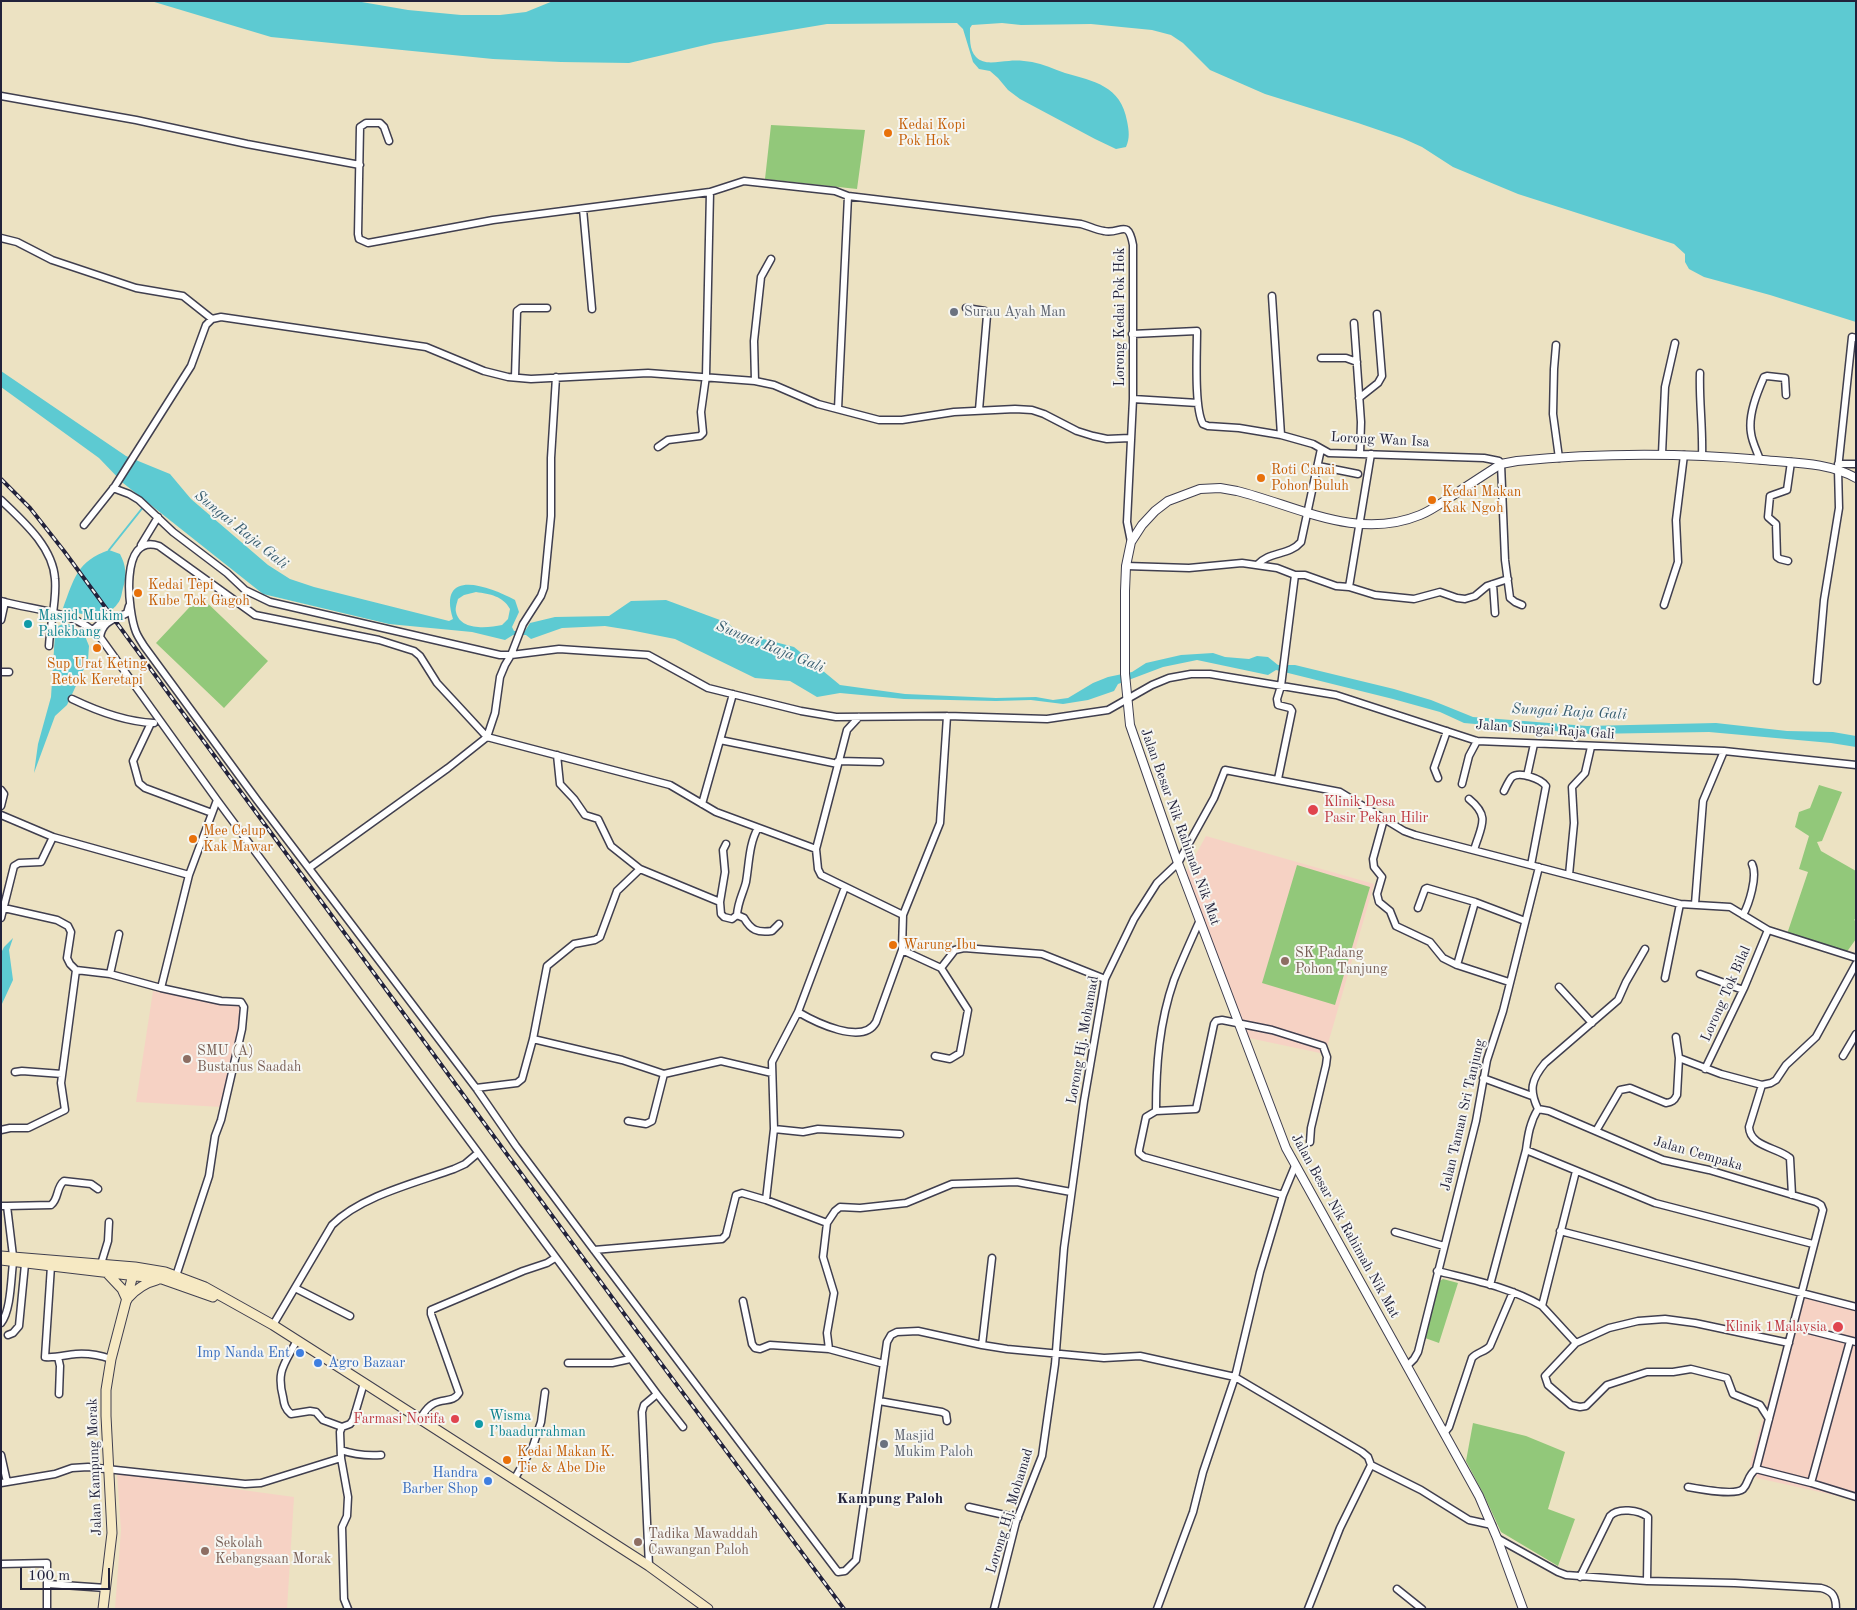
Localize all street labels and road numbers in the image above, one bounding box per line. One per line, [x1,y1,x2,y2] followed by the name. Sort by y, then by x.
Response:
[1112,247,1128,387] street label: Lorong Kedai Pok Hok
[1330,429,1430,451] street label: Lorong Wan Isa
[1475,717,1615,743] street label: Jalan Sungai Raja Gali
[1136,726,1224,928] street label: Jalan Besar Nik Rahimah Nik Mat
[1697,943,1755,1045] street label: Lorong Tok Bilal
[1063,975,1103,1105] street label: Lorong Hj. Mohamad
[1437,1037,1489,1193] street label: Jalan Taman Sri Tanjung
[1287,1131,1403,1321] street label: Jalan Besar Nik Rahimah Nik Mat
[1651,1133,1745,1175] street label: Jalan Cempaka
[84,1398,106,1536] street label: Jalan Kampung Morak
[983,1446,1037,1576] street label: Lorong Hj. Mohamad

